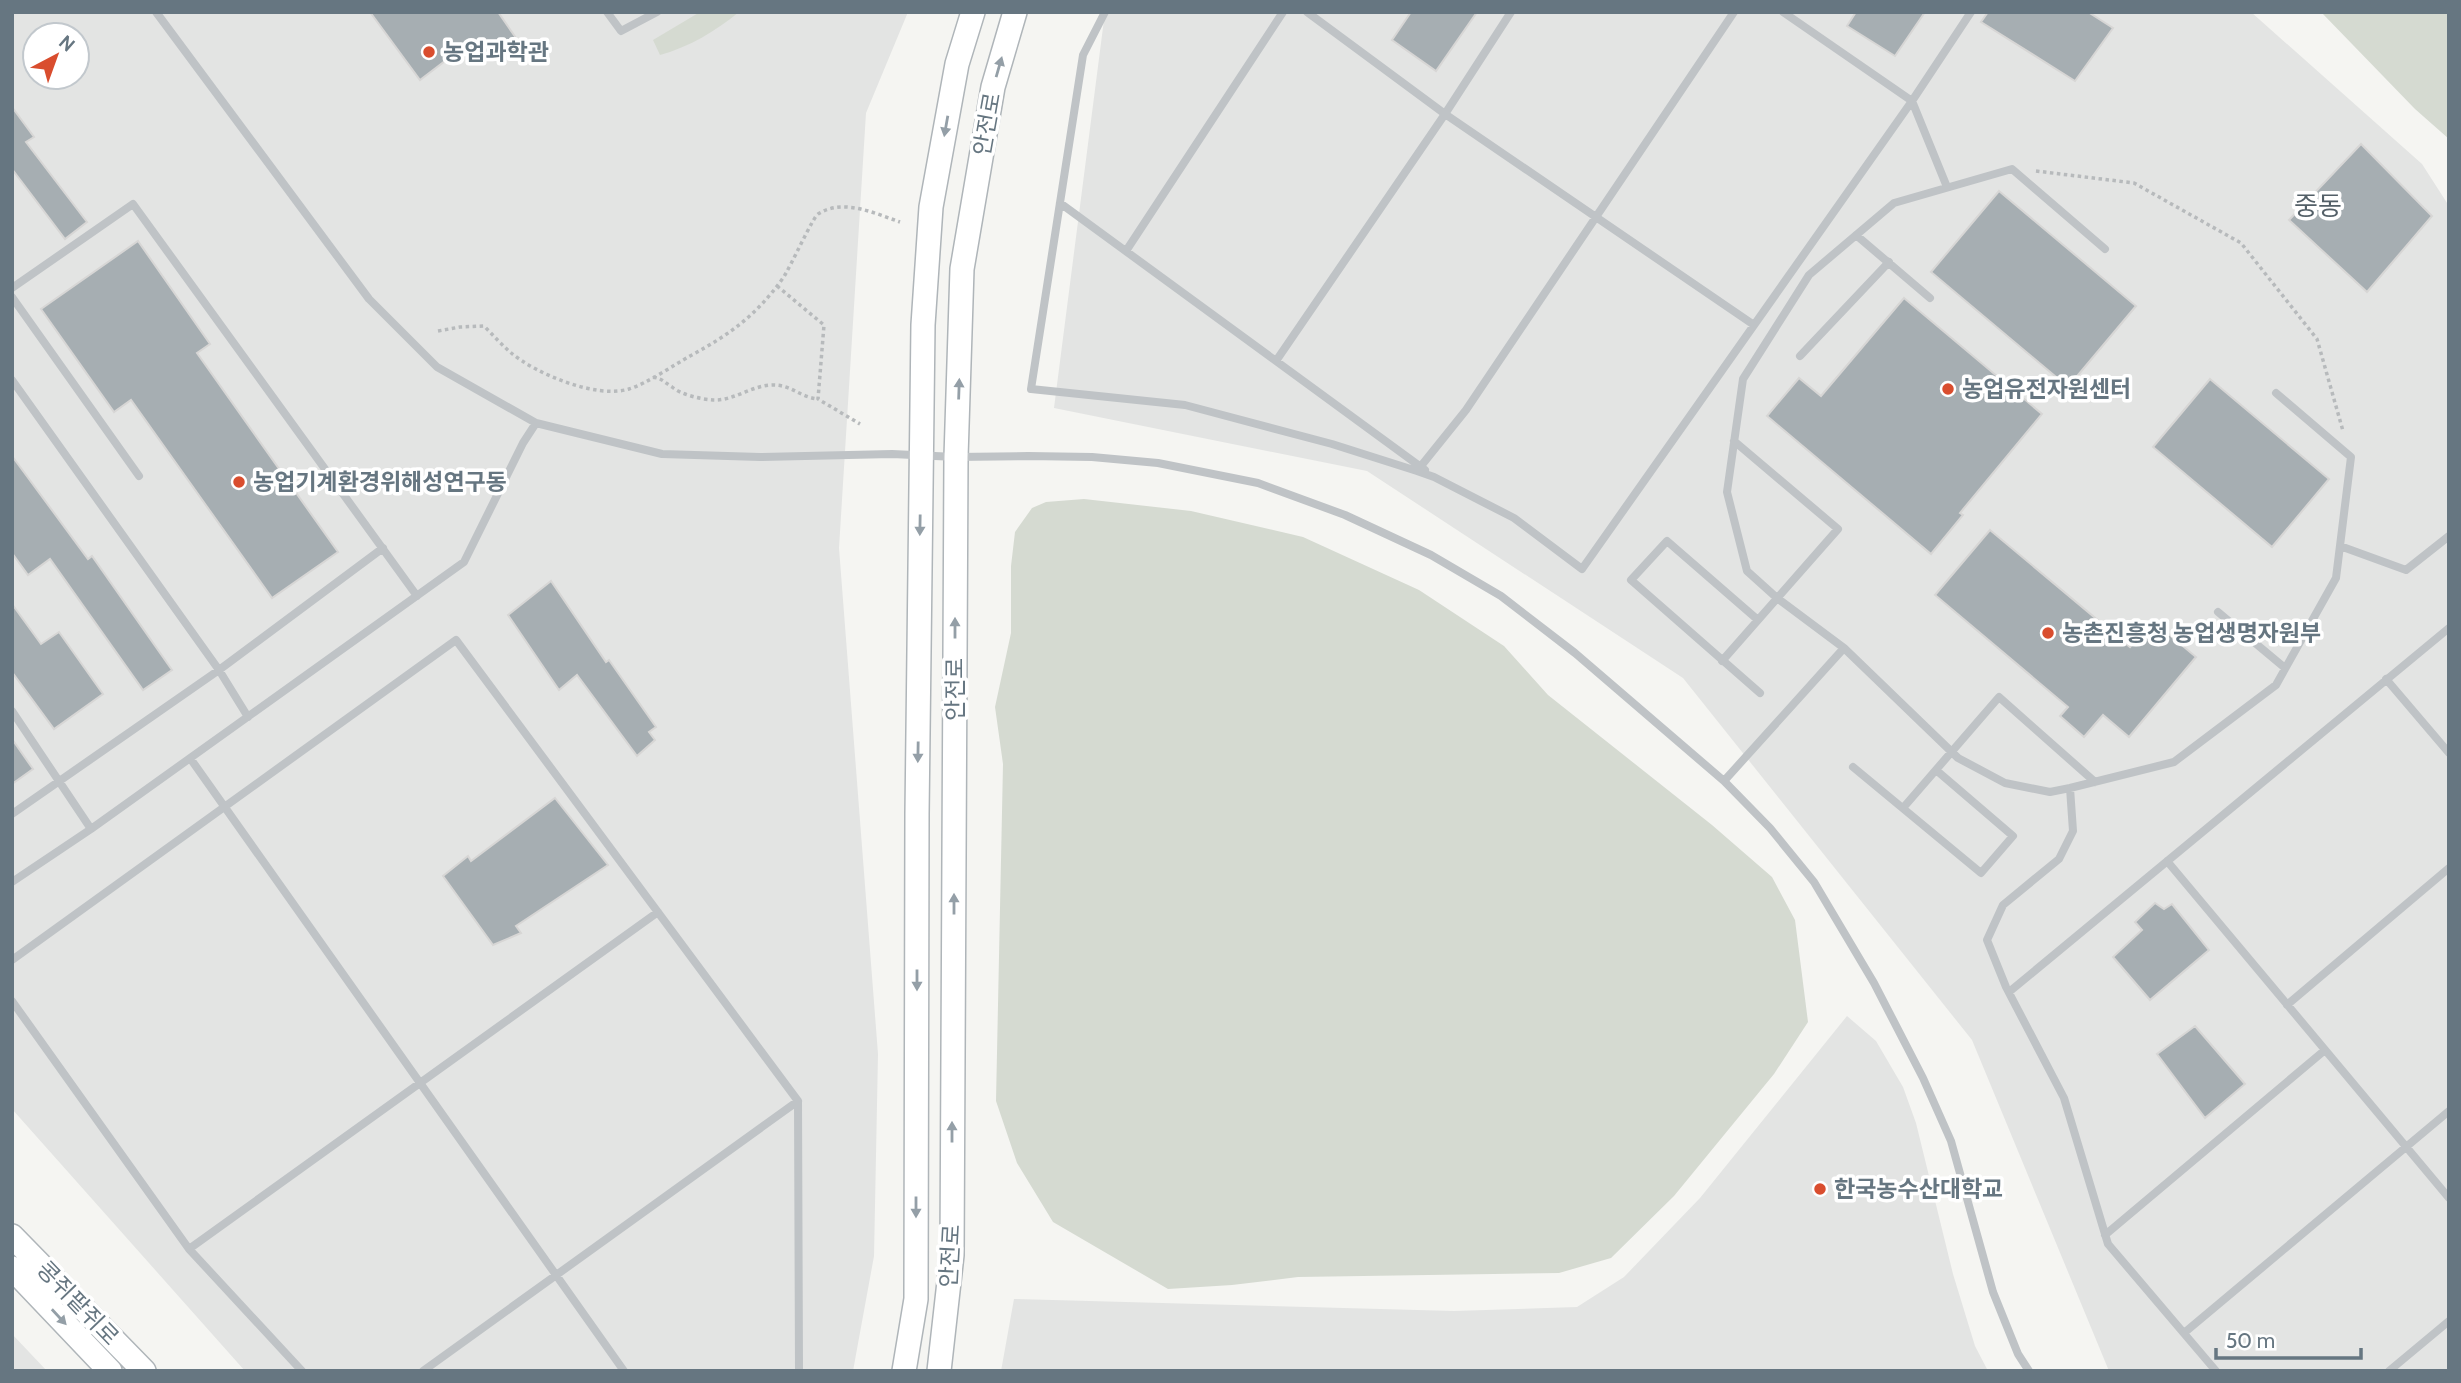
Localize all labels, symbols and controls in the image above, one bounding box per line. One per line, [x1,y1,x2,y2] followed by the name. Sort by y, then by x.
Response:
[21,21,91,91] north arrow
[54,30,79,57] text: N
[443,38,549,66] place label: 농업과학관
[421,44,437,60] marker: 농업과학관
[994,56,1005,78] one-way arrow
[968,90,1006,158] street label: 안전로
[940,115,951,137] one-way arrow
[2294,190,2342,222] district label: 중동
[1962,375,2131,403] place label: 농업유전자원센터
[953,378,964,400] one-way arrow
[1940,381,1956,397] marker: 농업유전자원센터
[253,468,507,496] place label: 농업기계환경위해성연구동
[231,474,247,490] marker: 농업기계환경위해성연구동
[914,514,926,536] one-way arrow
[950,617,961,639] one-way arrow
[2062,619,2321,647] place label: 농촌진흥청 농업생명자원부
[2040,625,2056,641] marker: 농촌진흥청 농업생명자원부
[941,657,969,721] street label: 안전로
[912,742,924,764] one-way arrow
[948,893,960,915] one-way arrow
[911,969,922,991] one-way arrow
[946,1120,958,1142] one-way arrow
[1834,1175,2003,1203] place label: 한국농수산대학교
[1812,1181,1828,1197] marker: 한국농수산대학교
[910,1197,922,1219] one-way arrow
[934,1224,966,1288] street label: 안전로
[31,1255,125,1351] street label: 콩쥐팥쥐로
[51,1308,67,1325] one-way arrow
[2216,1316,2361,1360] scale bar
[2226,1328,2275,1353] text: 50 m

